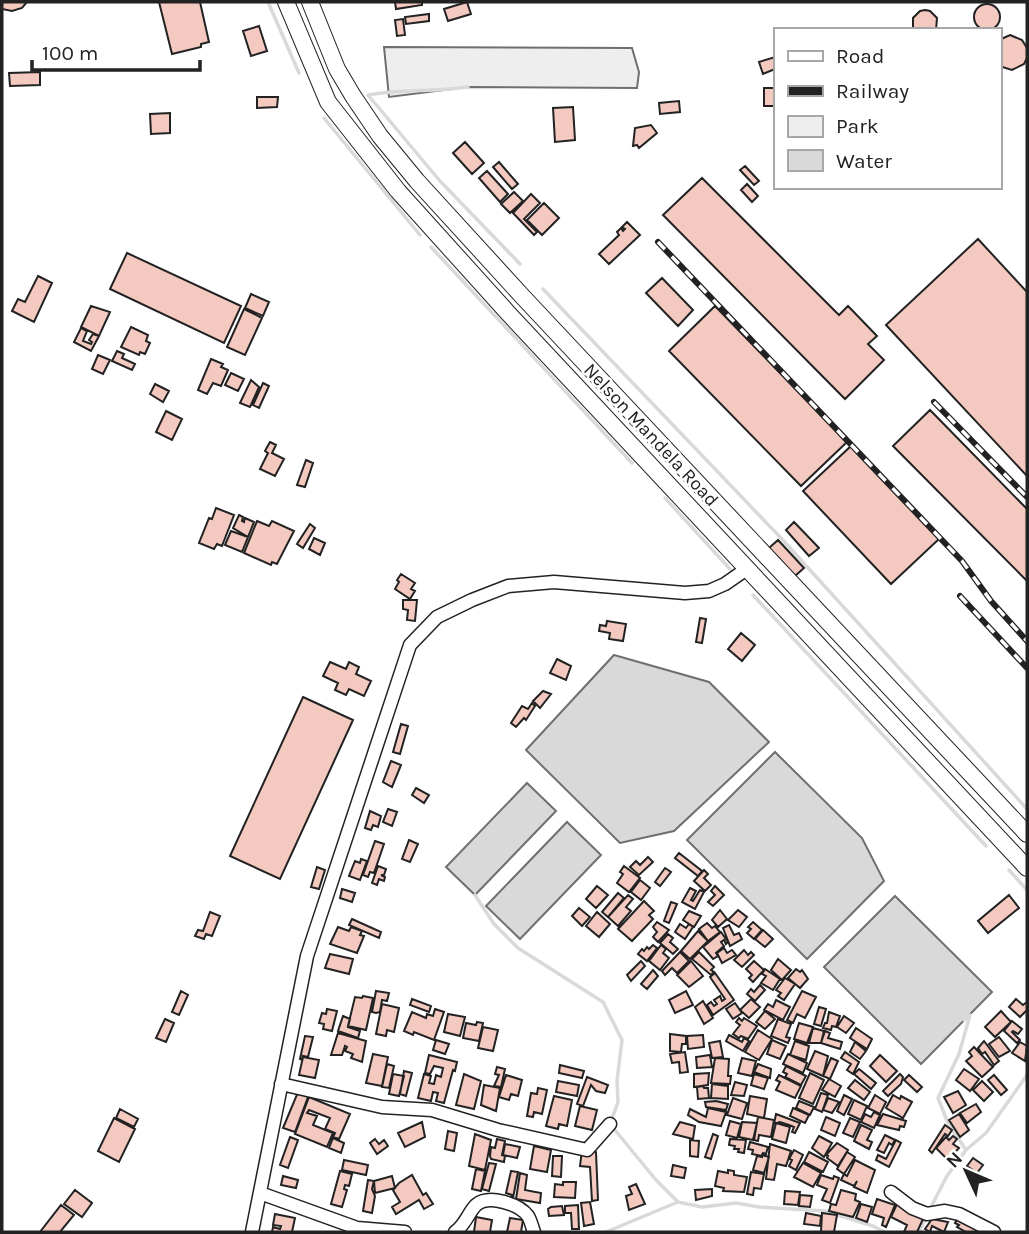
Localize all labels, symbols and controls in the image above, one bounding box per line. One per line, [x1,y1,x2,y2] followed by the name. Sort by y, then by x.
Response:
[32,28,200,72] scale bar
[774,28,1001,189] legend
[42,41,99,65] text: 100 m
[836,44,884,68] text: Road
[836,79,909,103] text: Railway
[836,114,879,138] text: Park
[836,149,892,173] text: Water
[579,359,723,511] street label: Nelson Mandela Road
[931,1136,1001,1206] north arrow
[942,1147,967,1172] text: N

